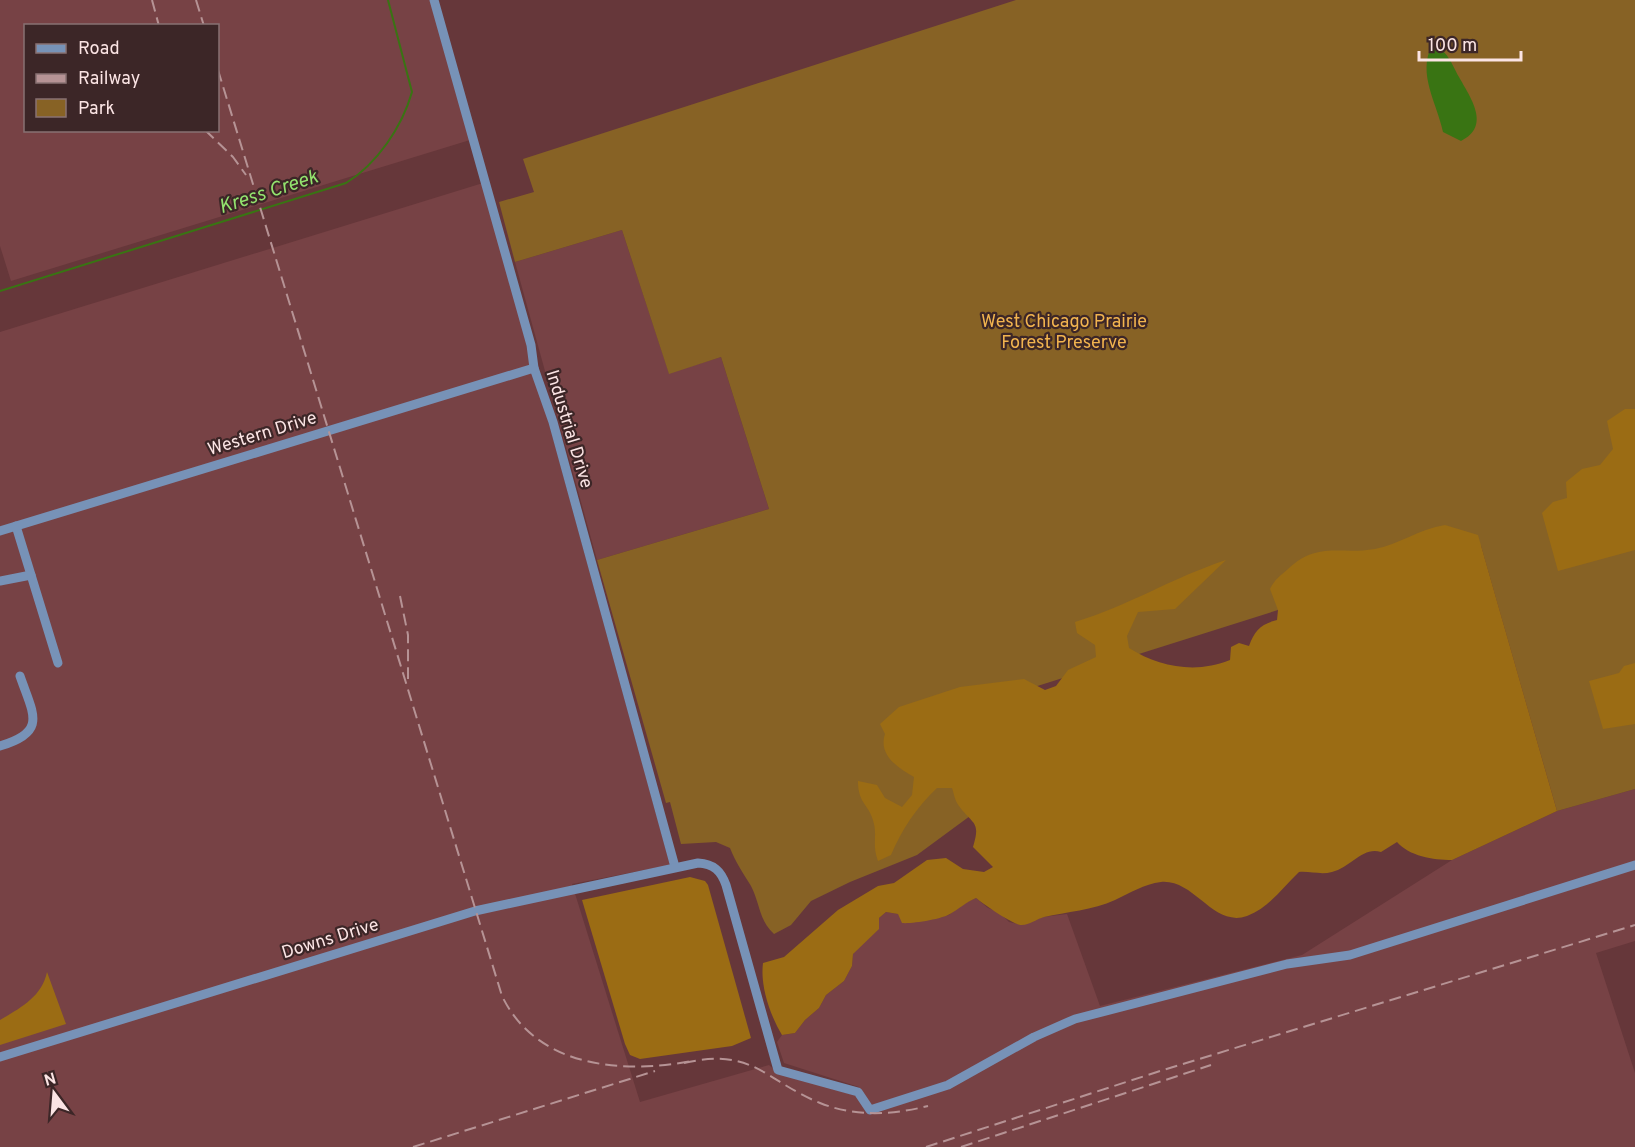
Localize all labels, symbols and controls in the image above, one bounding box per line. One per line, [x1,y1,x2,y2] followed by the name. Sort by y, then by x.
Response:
[24,24,219,132] legend
[1419,24,1521,62] scale bar
[1428,35,1477,58] text: 100 m
[78,38,120,61] text: Road
[78,68,140,91] text: Railway
[78,98,115,121] text: Park
[216,164,322,221] water label: Kress Creek
[981,311,1147,355] park label: West Chicago Prairie Forest Preserve
[540,367,597,491] street label: Industrial Drive
[205,407,320,462] street label: Western Drive
[279,914,382,965] street label: Downs Drive
[24,1063,84,1123] north arrow
[42,1069,59,1092] text: N

